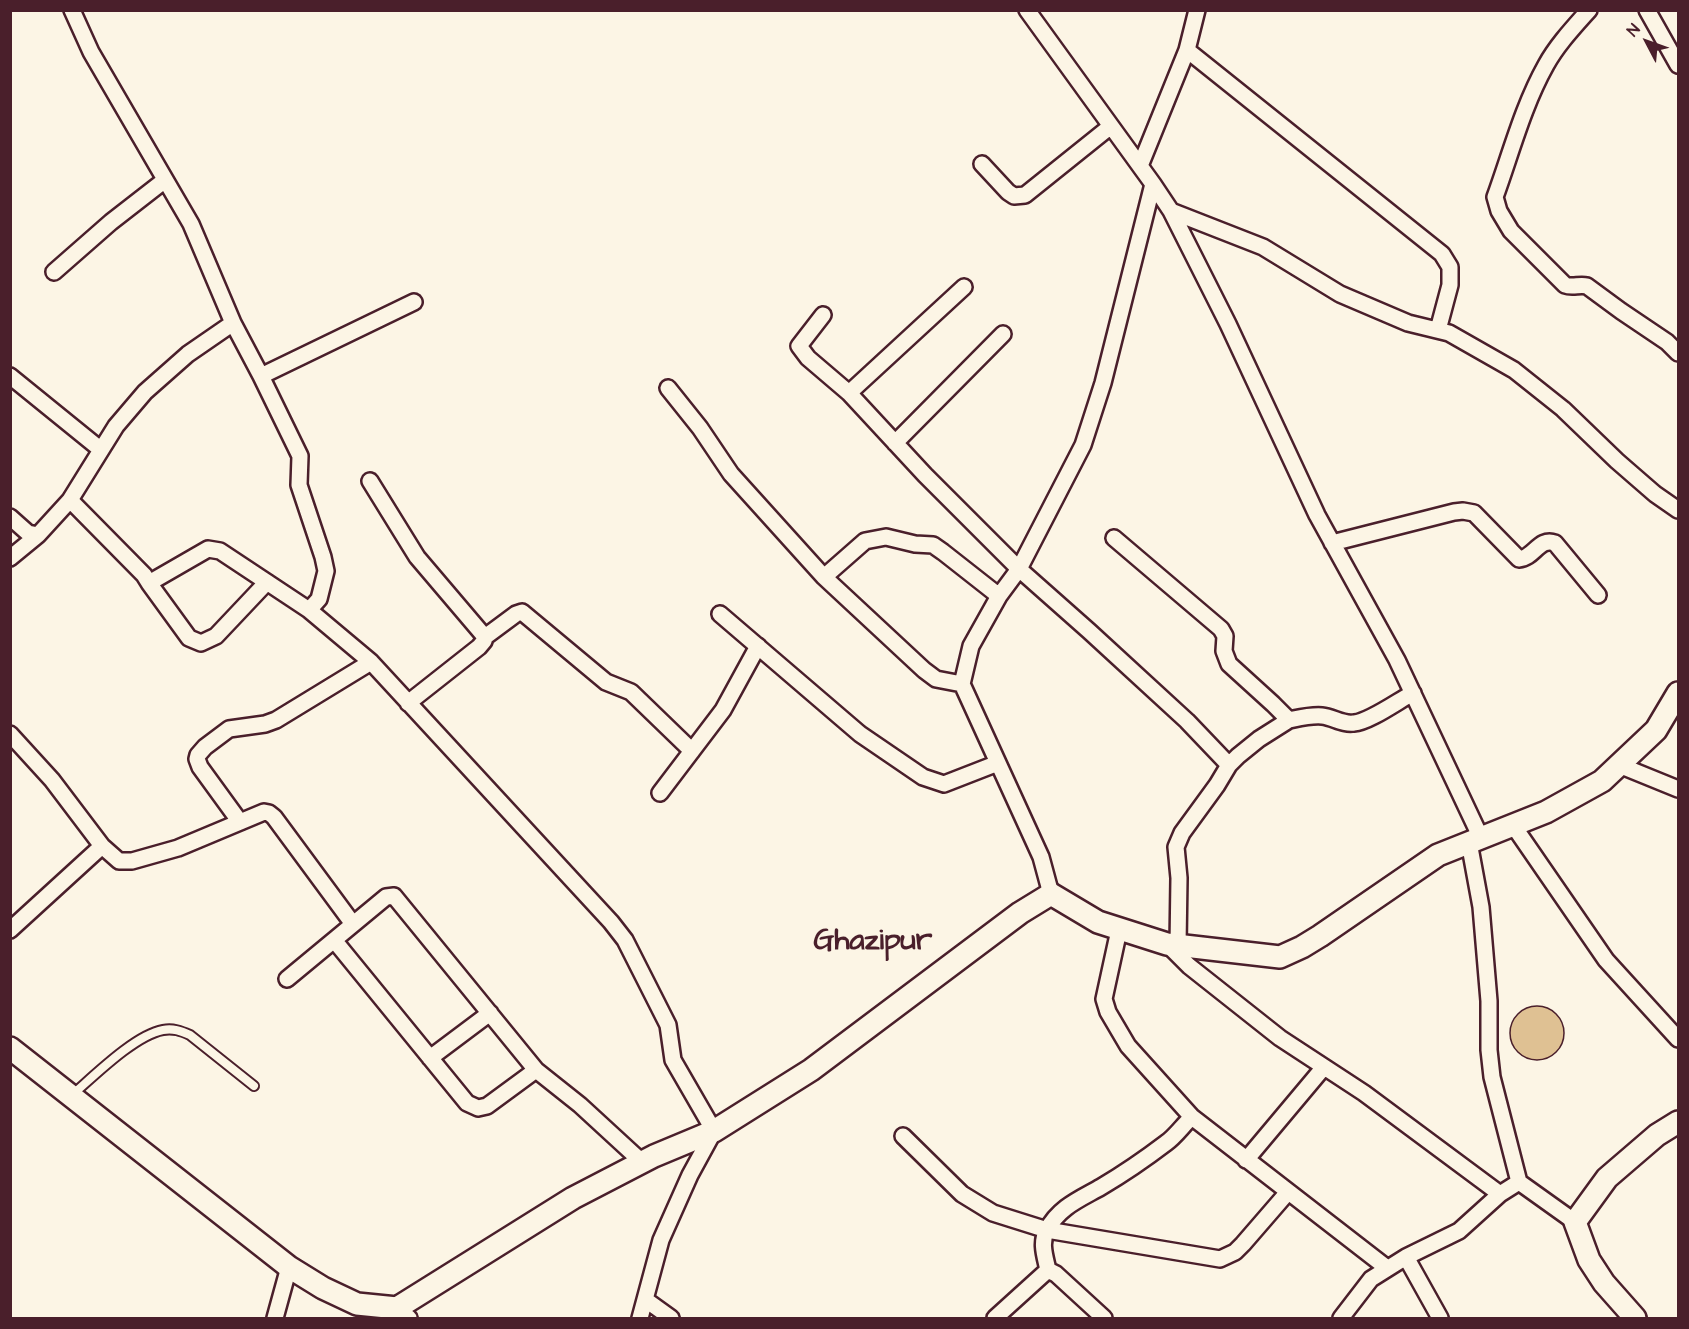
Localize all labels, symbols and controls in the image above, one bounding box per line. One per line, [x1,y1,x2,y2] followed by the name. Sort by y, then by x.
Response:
[1617,12,1677,72] north arrow
[1622,19,1645,41] text: N
[814,925,932,961] district label: Ghazipur

